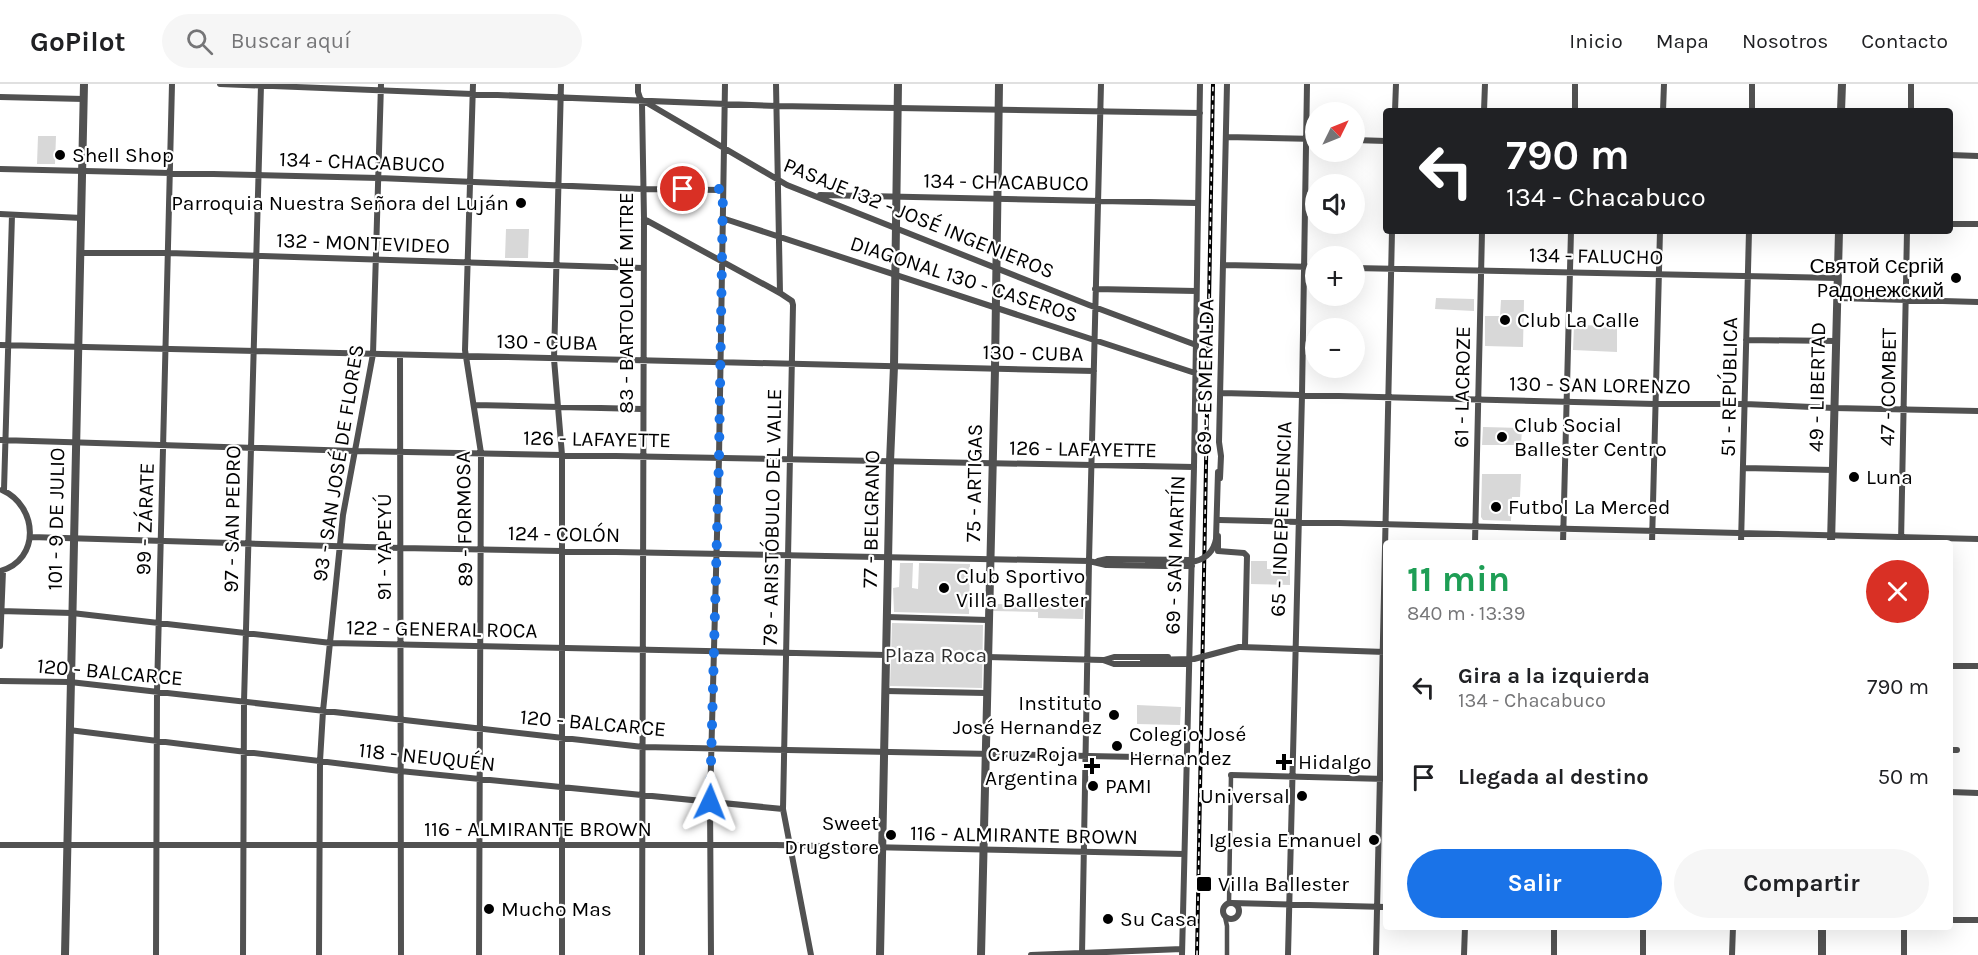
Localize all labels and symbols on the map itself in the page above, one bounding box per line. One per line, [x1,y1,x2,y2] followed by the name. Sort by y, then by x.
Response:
[1305,102,1365,162] north arrow
[72,143,174,167] place label: Shell Shop
[279,147,445,177] street label: 134 - CHACABUCO
[53,148,67,162] marker: Shell Shop
[780,153,1058,283] street label: PASAJE 132 - JOSÉ INGENIEROS
[657,163,708,214] pin
[923,169,1089,195] street label: 134 - CHACABUCO
[171,191,509,215] place label: Parroquia Nuestra Señora del Luján
[614,192,638,414] street label: 83 - BARTOLOMÉ MITRE
[514,196,528,210] marker: Parroquia Nuestra Señora del Luján
[276,228,450,258] street label: 132 - MONTEVIDEO
[847,231,1081,327] street label: DIAGONAL 130 - CASEROS
[1529,243,1663,269] street label: 134 - FALUCHO
[1809,254,1944,302] place label: Святой Cєргій Pадонежский
[1949,271,1963,285] marker: Святой Cєргій Pадонежский
[1192,299,1218,455] street label: 69 - ESMERALDA
[1517,308,1639,332] place label: Club La Calle
[1498,313,1512,327] marker: Club La Calle
[1716,317,1742,457] street label: 51 - REPÚBLICA
[1804,322,1830,452] street label: 49 - LIBERTAD
[1449,326,1475,448] street label: 61 - LACROZE
[1875,327,1901,446] street label: 47 - COMBET
[496,329,598,355] street label: 130 - CUBA
[982,340,1084,366] street label: 130 - CUBA
[307,343,369,583] street label: 93 - SAN JOSÉ DE FLORES
[1509,371,1691,399] street label: 130 - SAN LORENZO
[758,388,786,646] street label: 79 - ARISTÓBULO DEL VALLE
[1514,413,1667,461] place label: Club Social Ballester Centro
[1266,421,1296,617] street label: 65 - INDEPENDENCIA
[961,423,987,543] street label: 75 - ARTIGAS
[523,426,671,452] street label: 126 - LAFAYETTE
[1495,430,1509,444] marker: Club Social Ballester Centro
[1009,436,1157,462] street label: 126 - LAFAYETTE
[219,445,245,593] street label: 97 - SAN PEDRO
[43,447,69,591] street label: 101 - 9 DE JULIO
[858,450,884,588] street label: 77 - BELGRANO
[451,451,477,587] street label: 89 - FORMOSA
[131,462,159,576] street label: 99 - ZÁRATE
[1866,465,1913,489] place label: Luna
[1847,470,1861,484] marker: Luna
[1160,475,1190,635] street label: 69 - SAN MARTÍN
[372,493,396,601] street label: 91 - YAPEYÚ
[1508,495,1671,519] place label: Futbol La Merced
[1489,500,1503,514] marker: Futbol La Merced
[508,521,620,547] street label: 124 - COLÓN
[956,564,1087,612] place label: Club Sportivo Villa Ballester
[937,581,951,595] marker: Club Sportivo Villa Ballester
[346,615,538,643] street label: 122 - GENERAL ROCA
[885,643,987,667] park label: Plaza Roca
[36,654,184,690] street label: 120 - BALCARCE
[953,691,1102,739] place label: Instituto José Hernandez
[519,705,667,741] street label: 120 - BALCARCE
[1107,708,1121,722] marker: Instituto José Hernandez
[1129,722,1246,770] place label: Colegio José Hernandez
[357,738,497,776] street label: 118 - NEUQUÉN
[1110,739,1124,753] marker: Colegio José Hernandez
[985,742,1078,790] place label: Cruz Roja Argentina
[1298,750,1372,774] place label: Hidalgo
[1275,753,1293,771] marker: Hidalgo
[1083,757,1101,775] marker: Cruz Roja Argentina
[678,770,742,834] position arrow
[1105,774,1152,798] place label: PAMI
[1086,779,1100,793] marker: PAMI
[1200,784,1290,808] place label: Universal
[1295,789,1309,803] marker: Universal
[784,811,879,859] place label: Sweet Drugstore
[424,817,652,841] street label: 116 - ALMIRANTE BROWN
[910,821,1138,849] street label: 116 - ALMIRANTE BROWN
[884,828,898,842] marker: Sweet Drugstore
[1209,828,1362,852] place label: Iglesia Emanuel
[1367,833,1381,847] marker: Iglesia Emanuel
[1218,872,1349,896] place label: Villa Ballester
[1195,875,1213,893] marker: Villa Ballester
[501,897,612,921] place label: Mucho Mas
[482,902,496,916] marker: Mucho Mas
[1120,907,1197,931] place label: Su Casa
[1101,912,1115,926] marker: Su Casa

